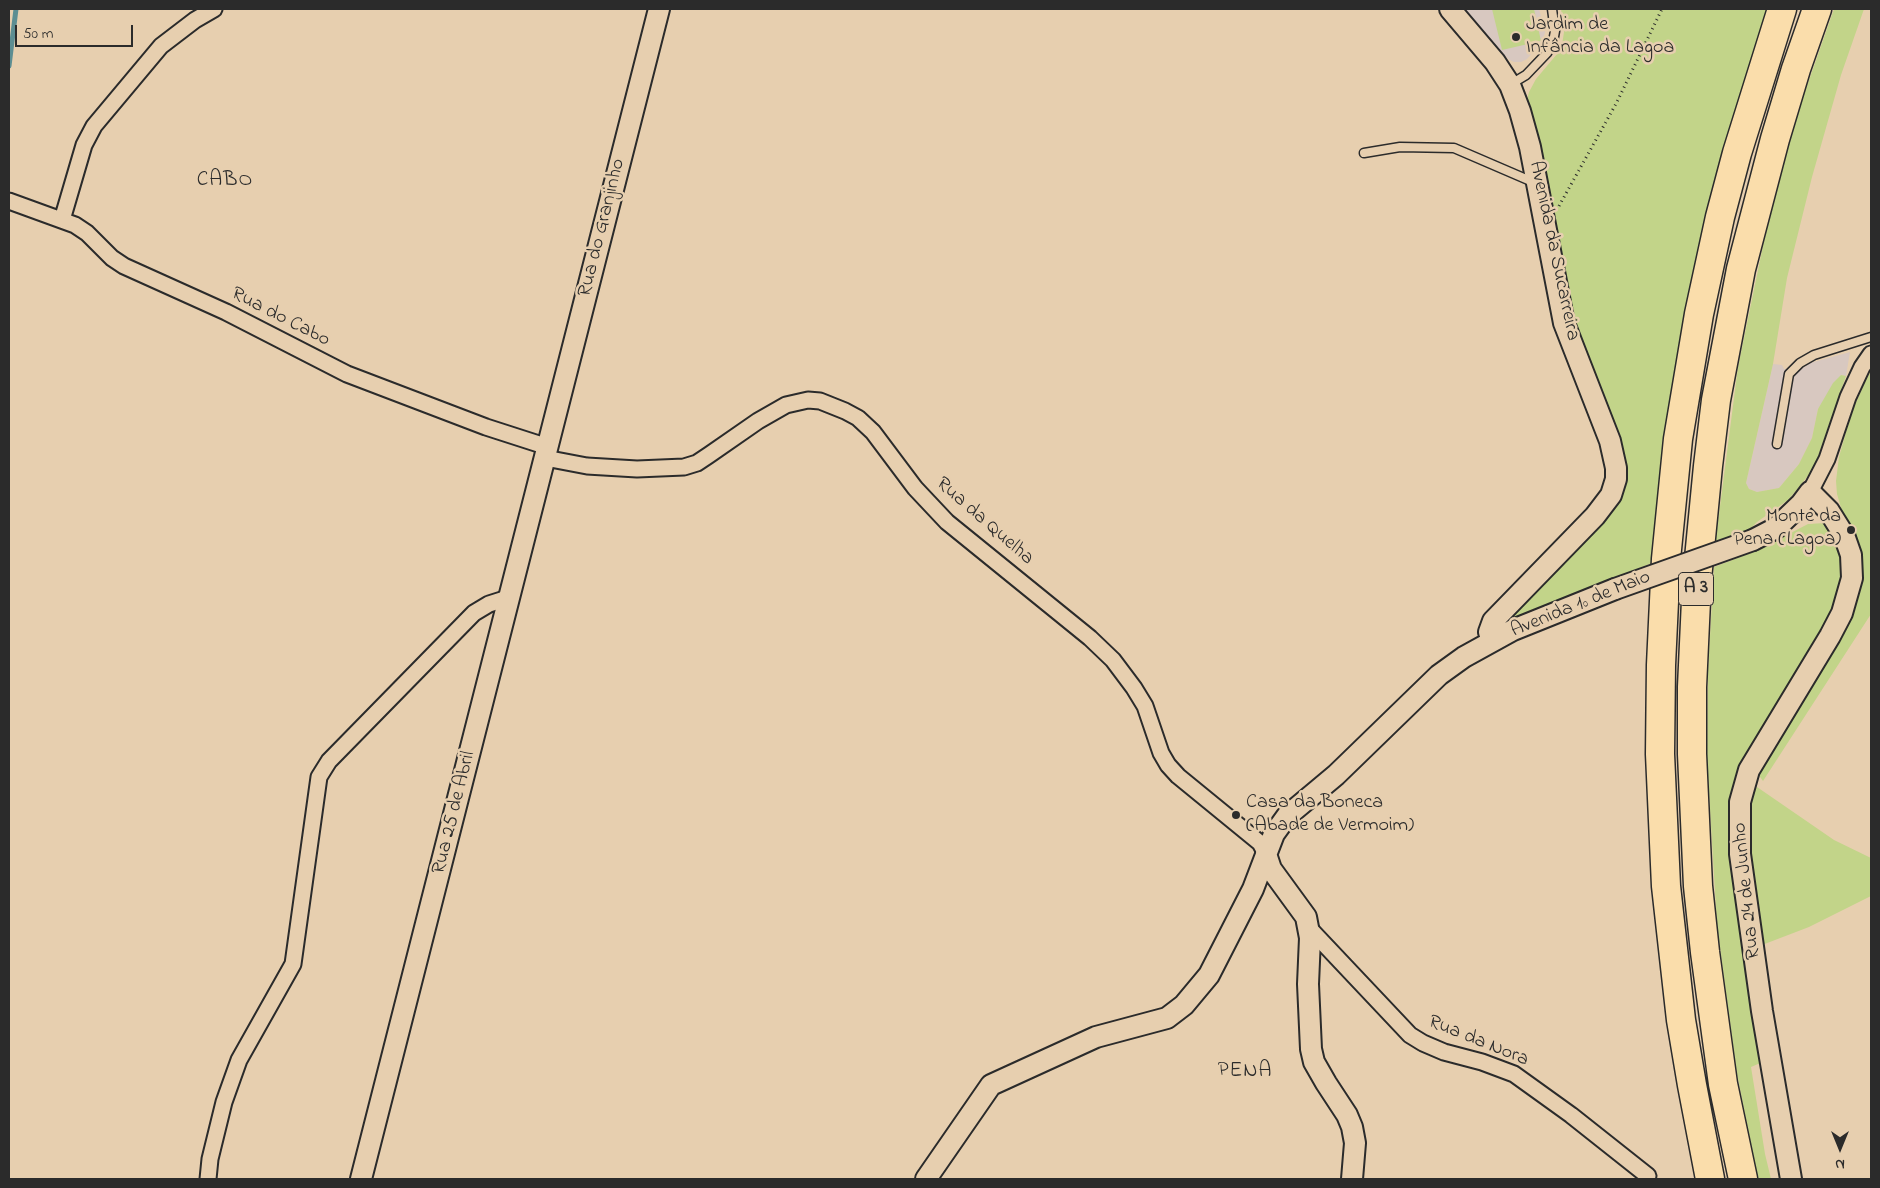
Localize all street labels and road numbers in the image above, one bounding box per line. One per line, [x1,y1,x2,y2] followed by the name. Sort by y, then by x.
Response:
[574,156,632,300] street label: Rua do Granjinho
[1522,159,1584,343] street label: Avenida da Sucarreira
[227,283,333,353] street label: Rua do Cabo
[930,473,1038,571] street label: Rua da Quelha
[1508,566,1654,644] street label: Avenida 1º de Maio
[1678,572,1714,606] road number: A 3
[428,749,482,877] street label: Rua 25 de Abril
[1729,821,1767,961] street label: Rua 24 de Junho
[1424,1011,1532,1073] street label: Rua da Nora

